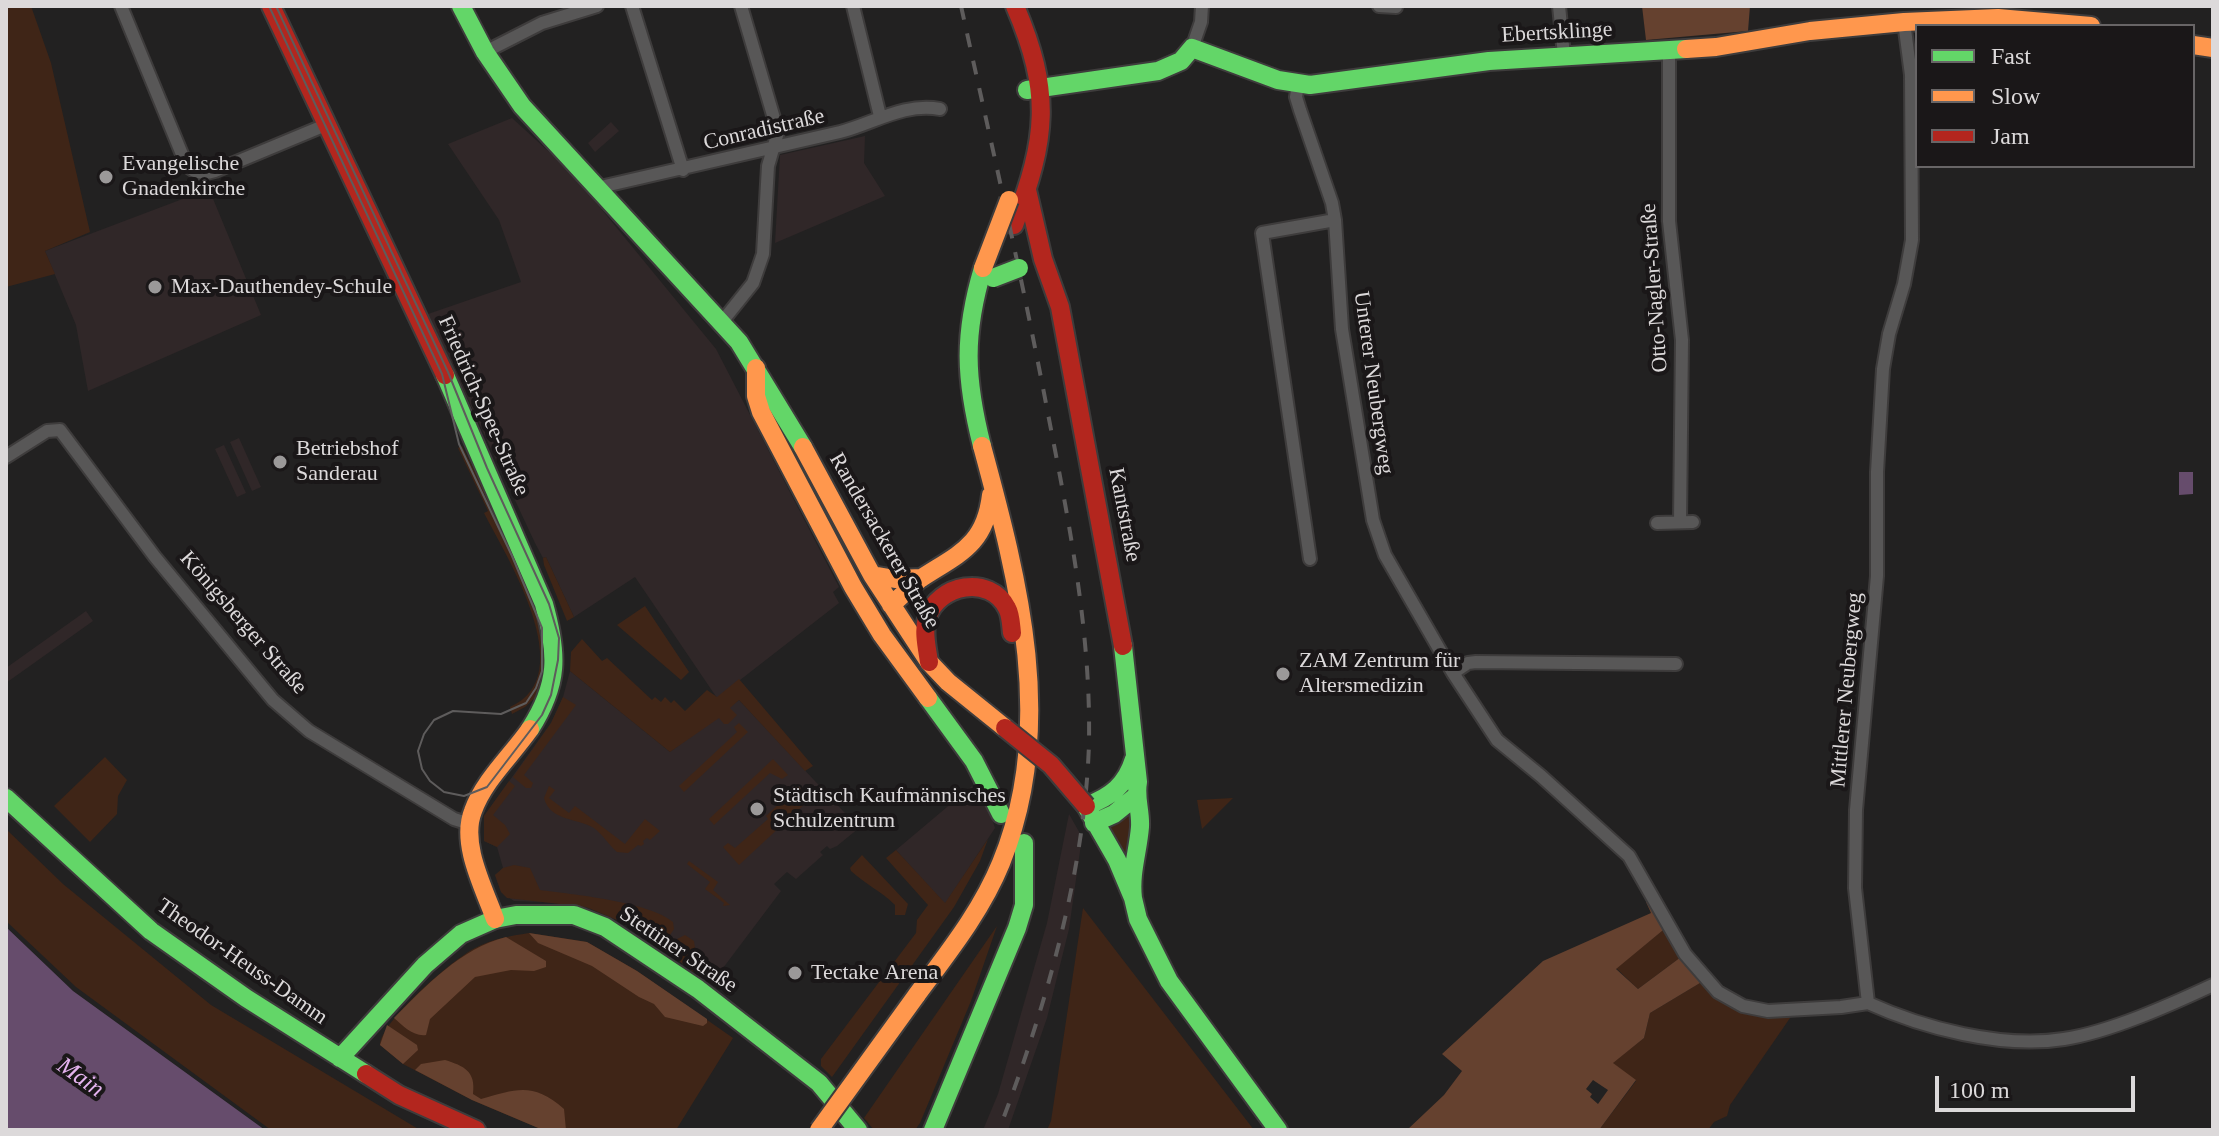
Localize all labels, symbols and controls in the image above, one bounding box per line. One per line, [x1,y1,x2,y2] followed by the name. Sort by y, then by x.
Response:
[1501,17,1613,49] street label: Ebertsklinge
[1915,24,2195,168] legend
[1991,43,2031,69] text: Fast
[1991,83,2040,109] text: Slow
[701,103,827,157] street label: Conradistraße
[1991,123,2030,149] text: Jam
[122,151,245,202] place label: Evangelische Gnadenkirche
[97,168,115,186] marker: Evangelische Gnadenkirche
[1636,203,1674,373] street label: Otto-Nagler-Straße
[171,274,392,300] place label: Max-Dauthendey-Schule
[146,278,164,296] marker: Max-Dauthendey-Schule
[1347,290,1399,476] street label: Unterer Neubergweg
[431,312,535,500] street label: Friedrich-Spee-Straße
[296,436,399,488] place label: Betriebshof Sanderau
[823,448,945,634] street label: Randersackerer Straße
[271,453,289,471] marker: Betriebshof Sanderau
[1102,466,1146,564] street label: Kantstraße
[174,546,312,700] street label: Königsberger Straße
[1825,591,1869,789] street label: Mittlerer Neubergweg
[1299,648,1460,700] place label: ZAM Zentrum für Altersmedizin
[1274,665,1292,683] marker: ZAM Zentrum für Altersmedizin
[773,783,1006,834] place label: Städtisch Kaufmännisches Schulzentrum
[748,800,766,818] marker: Städtisch Kaufmännisches Schulzentrum
[152,893,332,1031] street label: Theodor-Heuss-Damm
[614,901,742,999] street label: Stettiner Straße
[811,960,938,986] place label: Tectake Arena
[786,964,804,982] marker: Tectake Arena
[51,1052,109,1104] water label: Main
[1939,1060,2139,1110] scale bar
[1949,1077,2010,1103] text: 100 m

